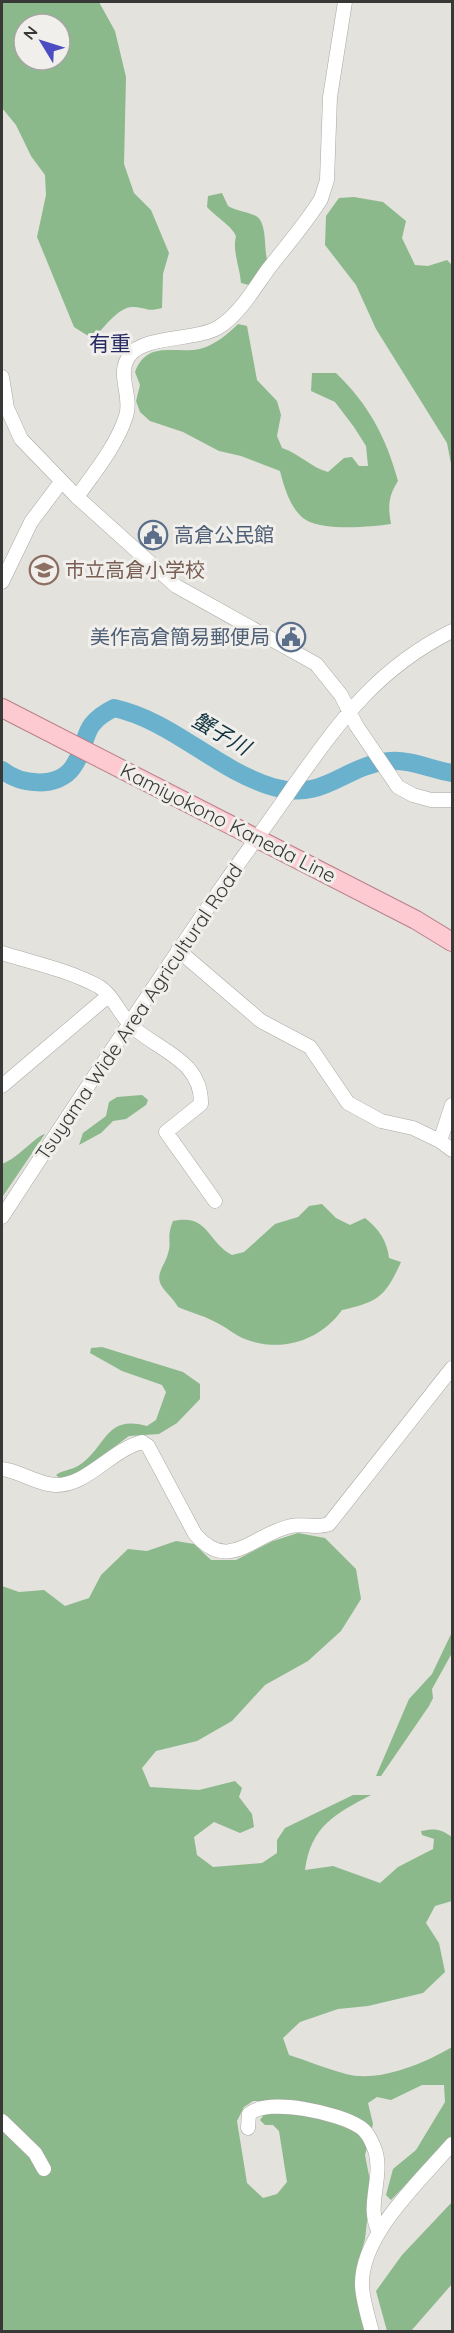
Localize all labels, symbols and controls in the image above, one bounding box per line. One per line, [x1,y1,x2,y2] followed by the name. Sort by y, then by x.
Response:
[12,12,72,72] north arrow
[19,22,42,44] text: N
[89,330,131,356] district label: 有重
[137,519,169,551] public building icon: 高倉公民館
[174,522,274,547] place label: 高倉公民館
[28,554,60,586] school or university icon: 市立高倉小学校
[65,557,205,582] place label: 市立高倉小学校
[275,621,307,653] public building icon: 美作高倉簡易郵便局
[90,624,270,649] place label: 美作高倉簡易郵便局
[188,706,257,761] water label: 蟹子川
[116,757,340,888] street label: Kamiyokono Kaneda Line
[30,859,248,1165] street label: Tsuyama Wide Area Agricultural Road

